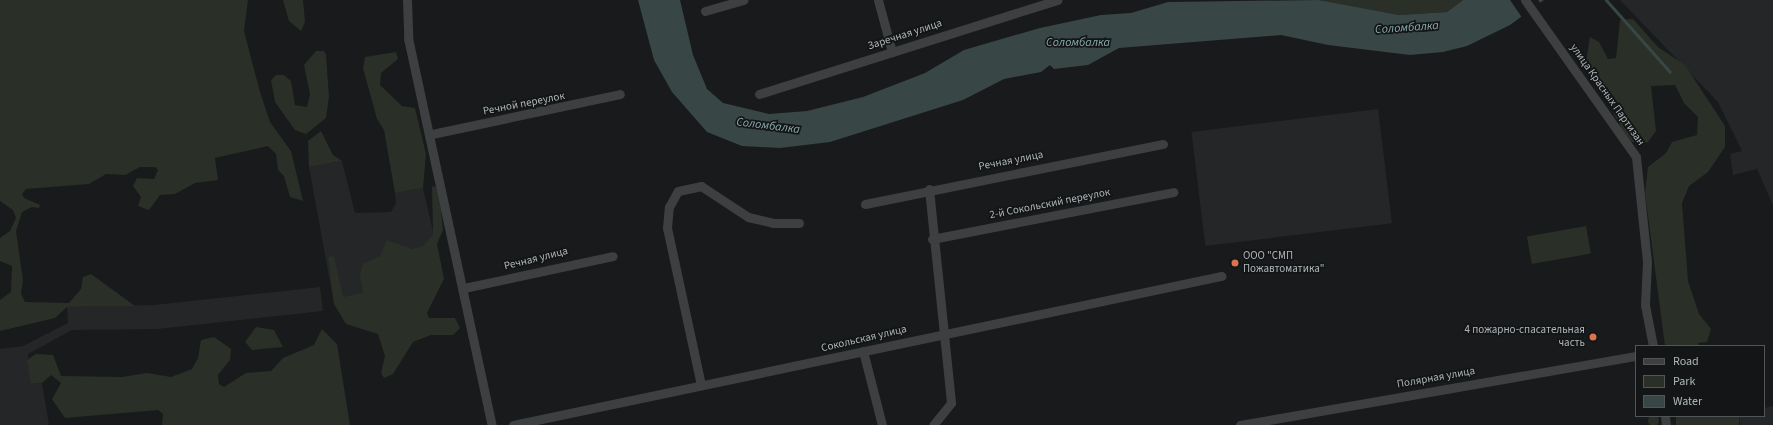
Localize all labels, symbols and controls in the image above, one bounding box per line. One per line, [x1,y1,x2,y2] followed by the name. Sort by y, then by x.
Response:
[866,17,944,53] street label: Заречная улица
[1375,19,1439,37] water label: Соломбалка
[1046,36,1110,50] water label: Соломбалка
[1567,42,1647,148] street label: улица Красных Партизан
[482,90,566,118] street label: Речной переулок
[735,115,801,137] water label: Соломбалка
[978,148,1044,174] street label: Речная улица
[989,186,1111,222] street label: 2-й Сокольский переулок
[503,245,569,273] street label: Речная улица
[1243,250,1324,276] place label: ООО "СМП Пожавтоматика"
[1230,258,1240,268] marker: ООО "СМП Пожавтоматика"
[820,323,908,355] street label: Сокольская улица
[1465,324,1585,350] place label: 4 пожарно-спасательная часть
[1588,332,1598,342] marker: 4 пожарно-спасательная часть
[1635,345,1765,417] legend
[1673,353,1699,370] text: Road
[1396,365,1476,391] street label: Полярная улица
[1673,373,1695,390] text: Park
[1673,393,1702,410] text: Water

